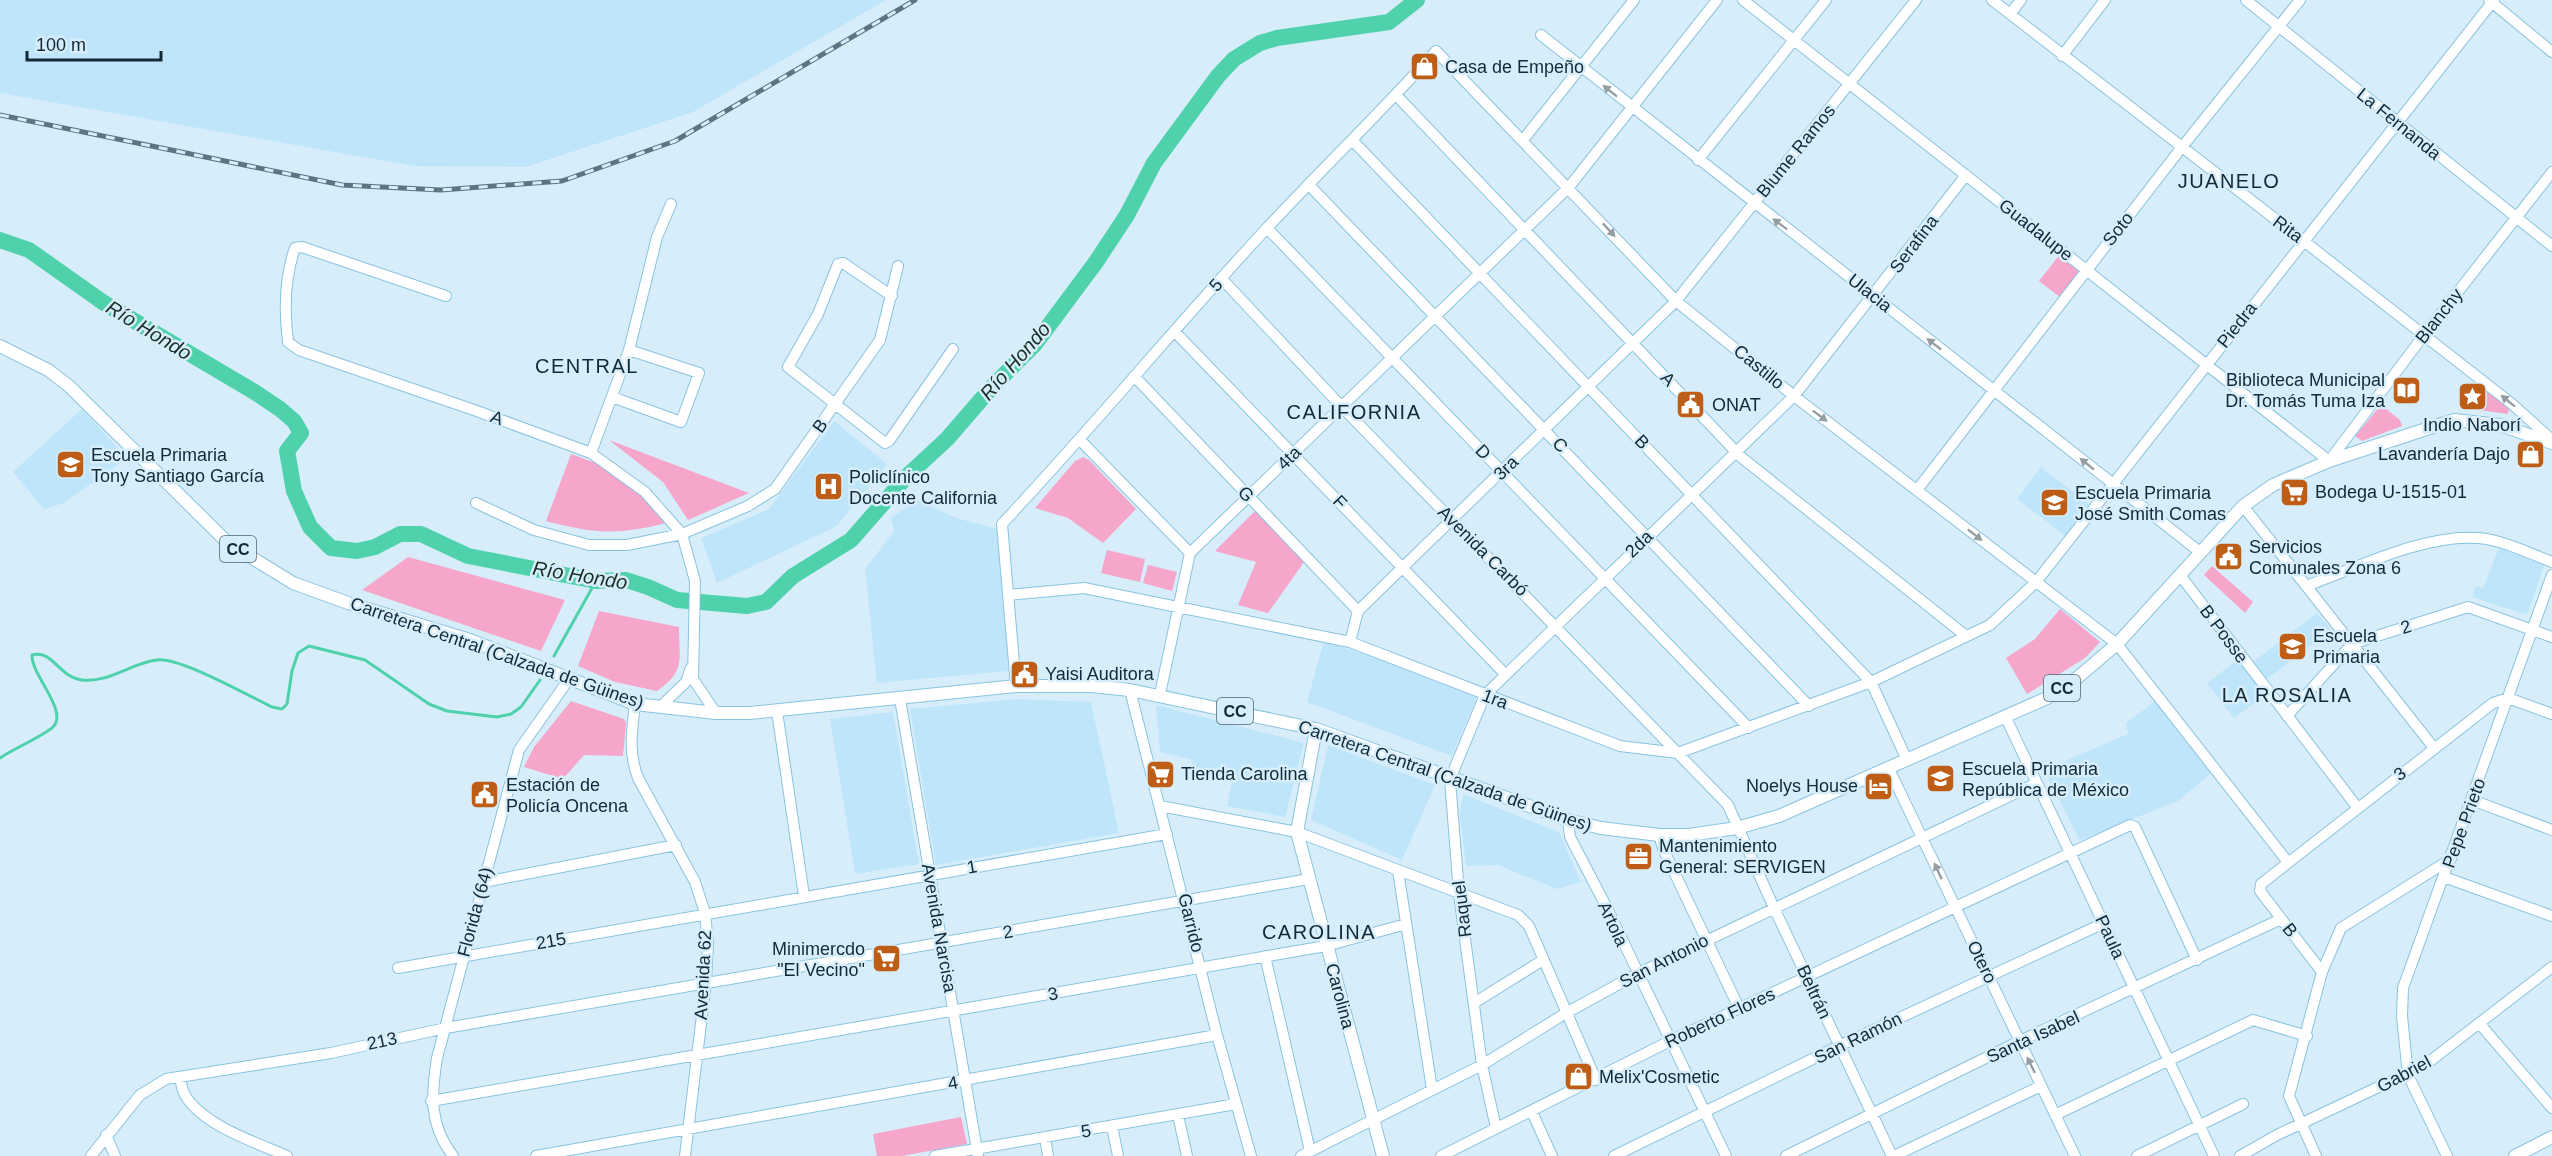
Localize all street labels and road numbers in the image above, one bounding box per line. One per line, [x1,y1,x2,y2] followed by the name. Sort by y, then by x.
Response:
[2353,84,2446,165] street label: La Fernanda
[1753,101,1839,201] street label: Blume Ramos
[1995,195,2077,265] street label: Guadalupe
[2099,208,2137,250] street label: Soto
[1886,210,1943,277] street label: Serafina
[2269,211,2308,247] street label: Rita
[1844,270,1897,317] street label: Ulacia
[1205,275,1227,295] street label: 5
[2411,285,2467,347] street label: Blanchy
[2213,298,2262,352] street label: Piedra
[1730,341,1788,393] street label: Castillo
[1657,368,1679,390] street label: A
[488,407,506,429] street label: A
[808,415,832,437] street label: B
[1631,431,1653,453] street label: B
[1548,433,1572,457] street label: C
[1471,440,1495,464] street label: D
[1273,441,1306,474] street label: 4ta
[1490,451,1523,484] street label: 3ra
[1234,482,1258,506] street label: G
[1329,491,1351,513] street label: F
[1434,502,1532,600] street label: Avenida Carbó
[1621,526,1657,562] street label: 2da
[220,536,256,562] road number: CC
[348,593,646,713] street label: Carretera Central (Calzada de Güines)
[2196,601,2252,667] street label: B Posse
[2398,616,2414,638] street label: 2
[2044,675,2080,701] road number: CC
[1479,685,1512,713] street label: 1ra
[1217,698,1253,724] road number: CC
[1296,716,1594,836] street label: Carretera Central (Calzada de Güines)
[2390,763,2410,785] street label: 3
[2439,775,2489,871] street label: Pepe Prieto
[965,856,979,878] street label: 1
[918,862,960,995] street label: Avenida Narcisa
[453,865,497,959] street label: Florida (64)
[1449,879,1475,939] street label: Raquel
[1174,891,1208,955] street label: Garrido
[1594,898,1632,950] street label: Artola
[2091,912,2129,963] street label: Paula
[2278,919,2302,941] street label: B
[1001,921,1015,943] street label: 2
[534,929,568,953] street label: 215
[691,930,715,1020] street label: Avenida 62
[1616,930,1712,992] street label: San Antonio
[1963,937,2001,987] street label: Otero
[1322,961,1359,1032] street label: Carolina
[1793,962,1835,1022] street label: Beltrán
[1046,983,1060,1005] street label: 3
[1662,984,1778,1052] street label: Roberto Flores
[1983,1007,2083,1067] street label: Santa Isabel
[1811,1008,1905,1068] street label: San Ramón
[365,1028,399,1054] street label: 213
[2374,1052,2434,1096] street label: Gabriel
[946,1072,960,1094] street label: 4
[1079,1120,1093,1142] street label: 5

